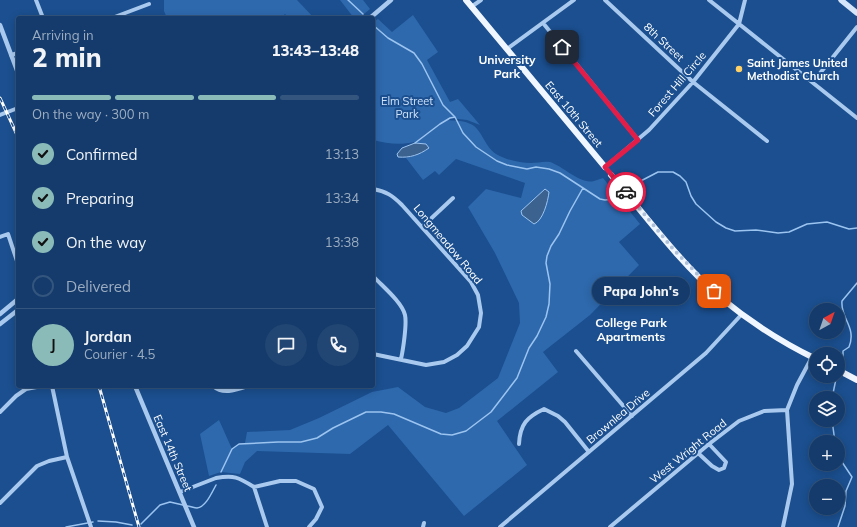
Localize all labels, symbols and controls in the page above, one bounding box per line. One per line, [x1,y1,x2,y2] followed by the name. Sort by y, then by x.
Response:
[641,20,687,64] street label: 8th Street
[32,27,94,43] text: Arriving in
[545,30,579,64] pin
[551,36,573,58] icon: home
[32,41,102,74] text: 2 min
[272,41,359,60] text: 13:43–13:48
[645,49,709,119] street label: Forest Hill Circle
[478,52,536,81] district label: University Park
[747,56,848,83] place label: Saint James United Methodist Church
[734,64,744,74] marker: Saint James United Methodist Church
[542,78,606,150] street label: East 10th Street
[381,94,433,121] park label: Elm Street Park
[32,106,149,122] text: On the way · 300 m
[32,143,54,165] icon: check
[66,145,137,164] text: Confirmed
[325,146,359,162] text: 13:13
[606,172,646,212] courier
[615,181,637,203] icon: car
[32,187,54,209] icon: check
[66,189,134,208] text: Preparing
[325,190,359,206] text: 13:34
[411,201,485,287] street label: Longmeadow Road
[32,231,54,253] icon: check
[66,233,146,252] text: On the way
[325,234,359,250] text: 13:38
[697,274,731,308] pin
[66,277,131,296] text: Delivered
[592,277,690,305] callout: Papa John's
[703,280,725,302] icon: bag
[603,283,679,299] text: Papa John's
[809,303,845,339] north arrow
[809,303,845,515] map controls
[595,315,667,344] district label: College Park Apartments
[265,324,307,366] button: chat
[317,324,359,366] button: phone
[84,327,132,346] text: Jordan
[50,335,56,354] text: J
[84,346,155,362] text: Courier · 4.5
[809,347,845,383] button: locate
[584,385,652,447] street label: Brownlea Drive
[809,391,845,427] button: layers
[151,413,195,494] street label: East 14th Street
[647,416,729,486] street label: West Wright Road
[809,435,845,471] button: +
[809,479,845,515] button: −

